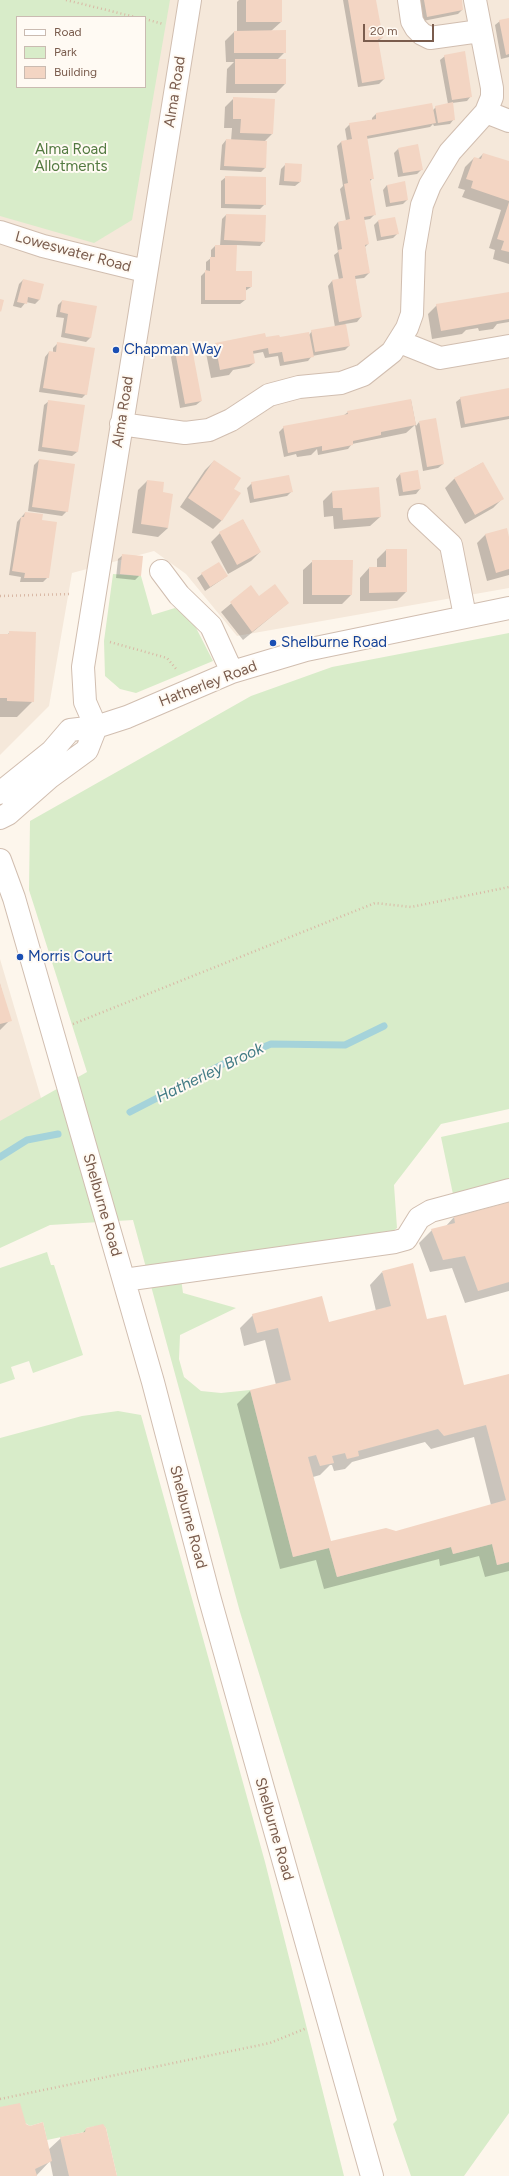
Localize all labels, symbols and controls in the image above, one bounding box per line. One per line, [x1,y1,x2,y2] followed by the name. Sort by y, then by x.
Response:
[16,16,146,88] legend
[365,16,436,42] scale bar
[370,24,398,38] text: 20 m
[54,25,82,39] text: Road
[54,45,77,59] text: Park
[160,55,190,129] street label: Alma Road
[54,65,97,79] text: Building
[34,141,108,176] park label: Alma Road Allotments
[13,228,133,276] street label: Loweswater Road
[124,341,221,359] place label: Chapman Way
[111,345,121,355] marker: Chapman Way
[108,375,138,449] street label: Alma Road
[281,634,387,652] place label: Shelburne Road
[268,638,278,648] marker: Shelburne Road
[156,657,260,711] street label: Hatherley Road
[28,948,112,966] place label: Morris Court
[15,952,25,962] marker: Morris Court
[153,1039,267,1107] water label: Hatherley Brook
[79,1152,125,1258] street label: Shelburne Road
[166,1463,210,1571] street label: Shelburne Road
[251,1776,297,1882] street label: Shelburne Road

